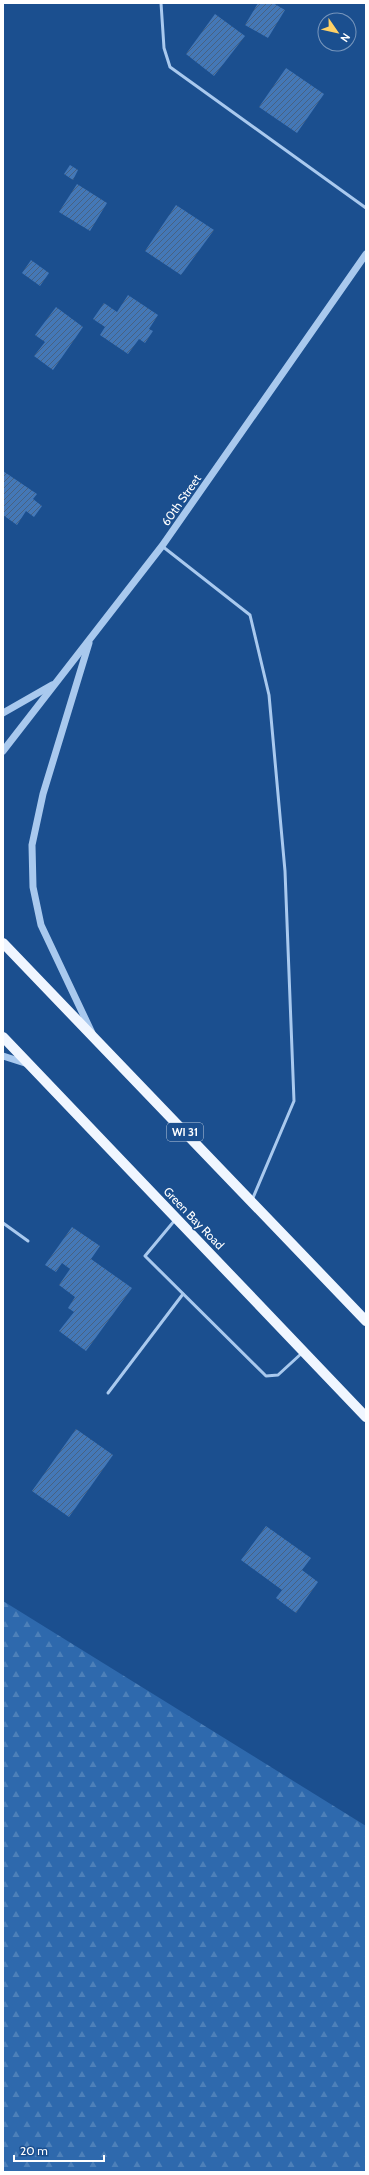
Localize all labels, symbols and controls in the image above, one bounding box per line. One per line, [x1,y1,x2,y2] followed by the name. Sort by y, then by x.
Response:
[317,12,357,52] north arrow
[337,30,353,45] text: N
[158,471,204,529] street label: 60th Street
[167,1123,203,1141] road number: WI 31
[161,1184,227,1252] street label: Green Bay Road
[14,2137,104,2163] scale bar
[20,2143,48,2158] text: 20 m

